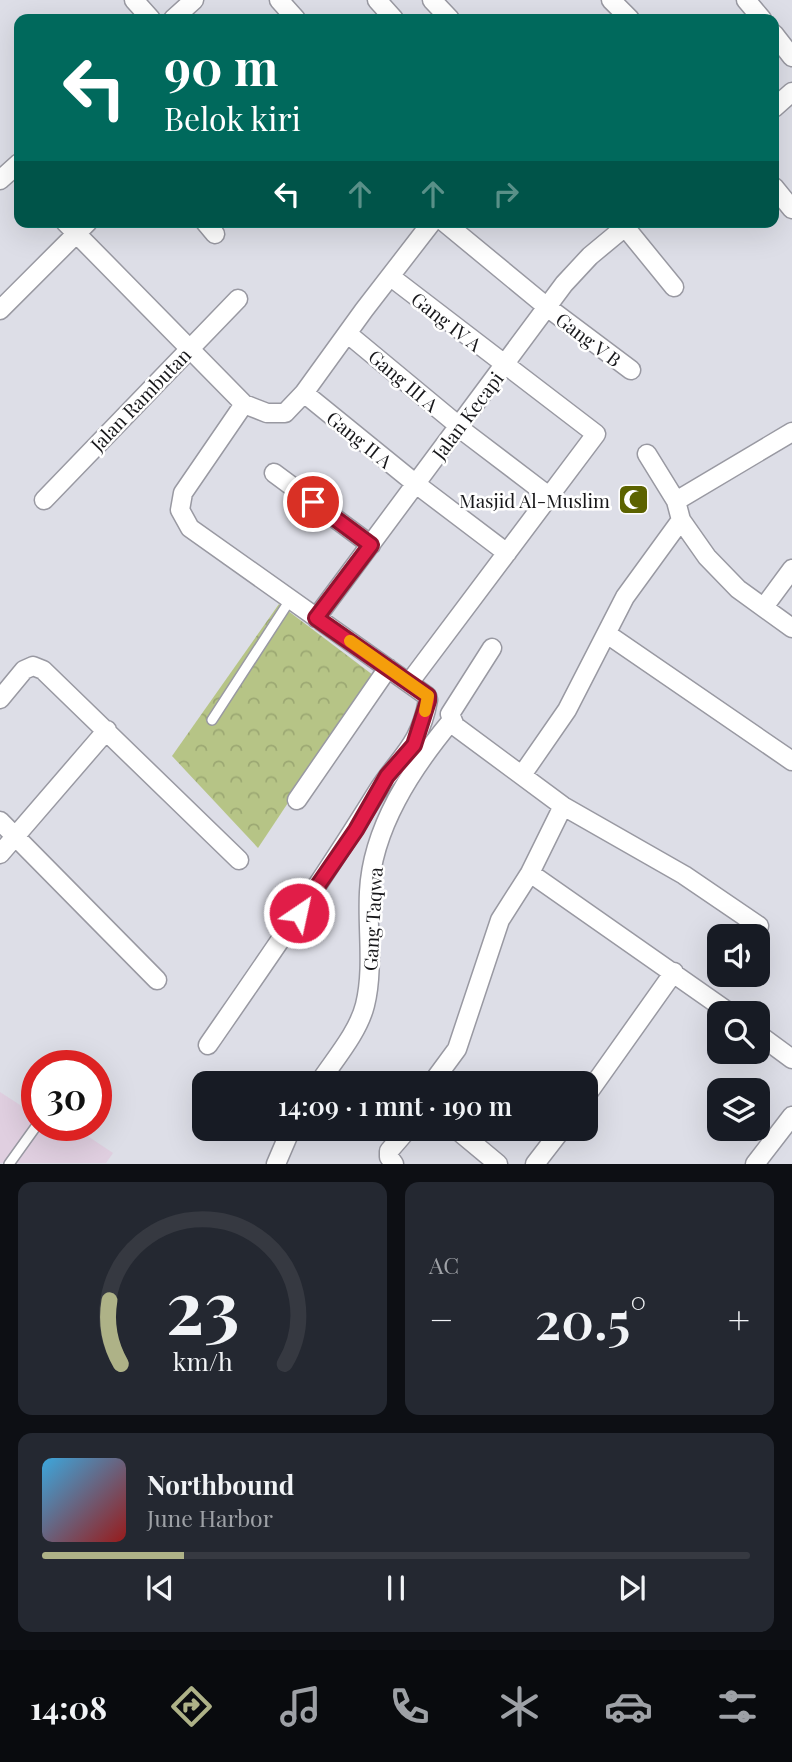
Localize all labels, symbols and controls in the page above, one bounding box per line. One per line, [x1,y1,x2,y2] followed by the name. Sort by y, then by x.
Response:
[164,33,278,98] text: 90 m
[49,42,140,133] icon: left
[164,96,301,139] text: Belok kiri
[268,175,306,213] icon: left
[341,175,379,213] icon: ahead
[414,175,452,213] icon: ahead
[487,175,525,213] icon: right
[407,285,488,357] street label: Gang IV A
[551,306,627,372] street label: Gang V B
[83,341,196,457] street label: Jalan Rambutan
[363,343,445,418] street label: Gang III A
[425,365,509,465] street label: Jalan Kecapi
[322,404,399,474] street label: Gang II A
[283,472,343,532] pin
[294,483,332,521] icon: arrive
[616,483,650,517] mosque icon: Masjid Al-Muslim
[459,487,610,513] place label: Masjid Al-Muslim
[356,866,388,972] street label: Gang Taqwa
[262,876,336,950] position arrow
[707,924,770,1141] map controls
[707,924,770,987] button: sound
[707,1001,770,1064] button: search
[21,1050,112,1141] speed limit sign: 30
[707,1078,770,1141] button: layers
[278,1088,512,1123] text: 14:09 · 1 mnt · 190 m
[429,1249,459,1280] text: AC
[166,1256,239,1353] text: 23
[535,1284,647,1353] text: 20.5°
[429,1293,454,1344] text: −
[728,1293,750,1344] text: +
[173,1344,233,1377] text: km/h
[147,1467,294,1502] text: Northbound
[147,1502,273,1533] text: June Harbor
[141,1569,179,1607] icon: previous
[377,1569,415,1607] icon: pause
[613,1569,651,1607] icon: next
[167,1682,216,1731] icon: directions
[276,1682,325,1731] icon: music
[385,1682,434,1731] icon: phone
[495,1682,544,1731] icon: climate
[604,1682,653,1731] icon: car
[713,1682,762,1731] icon: filters
[30,1685,107,1728] text: 14:08

